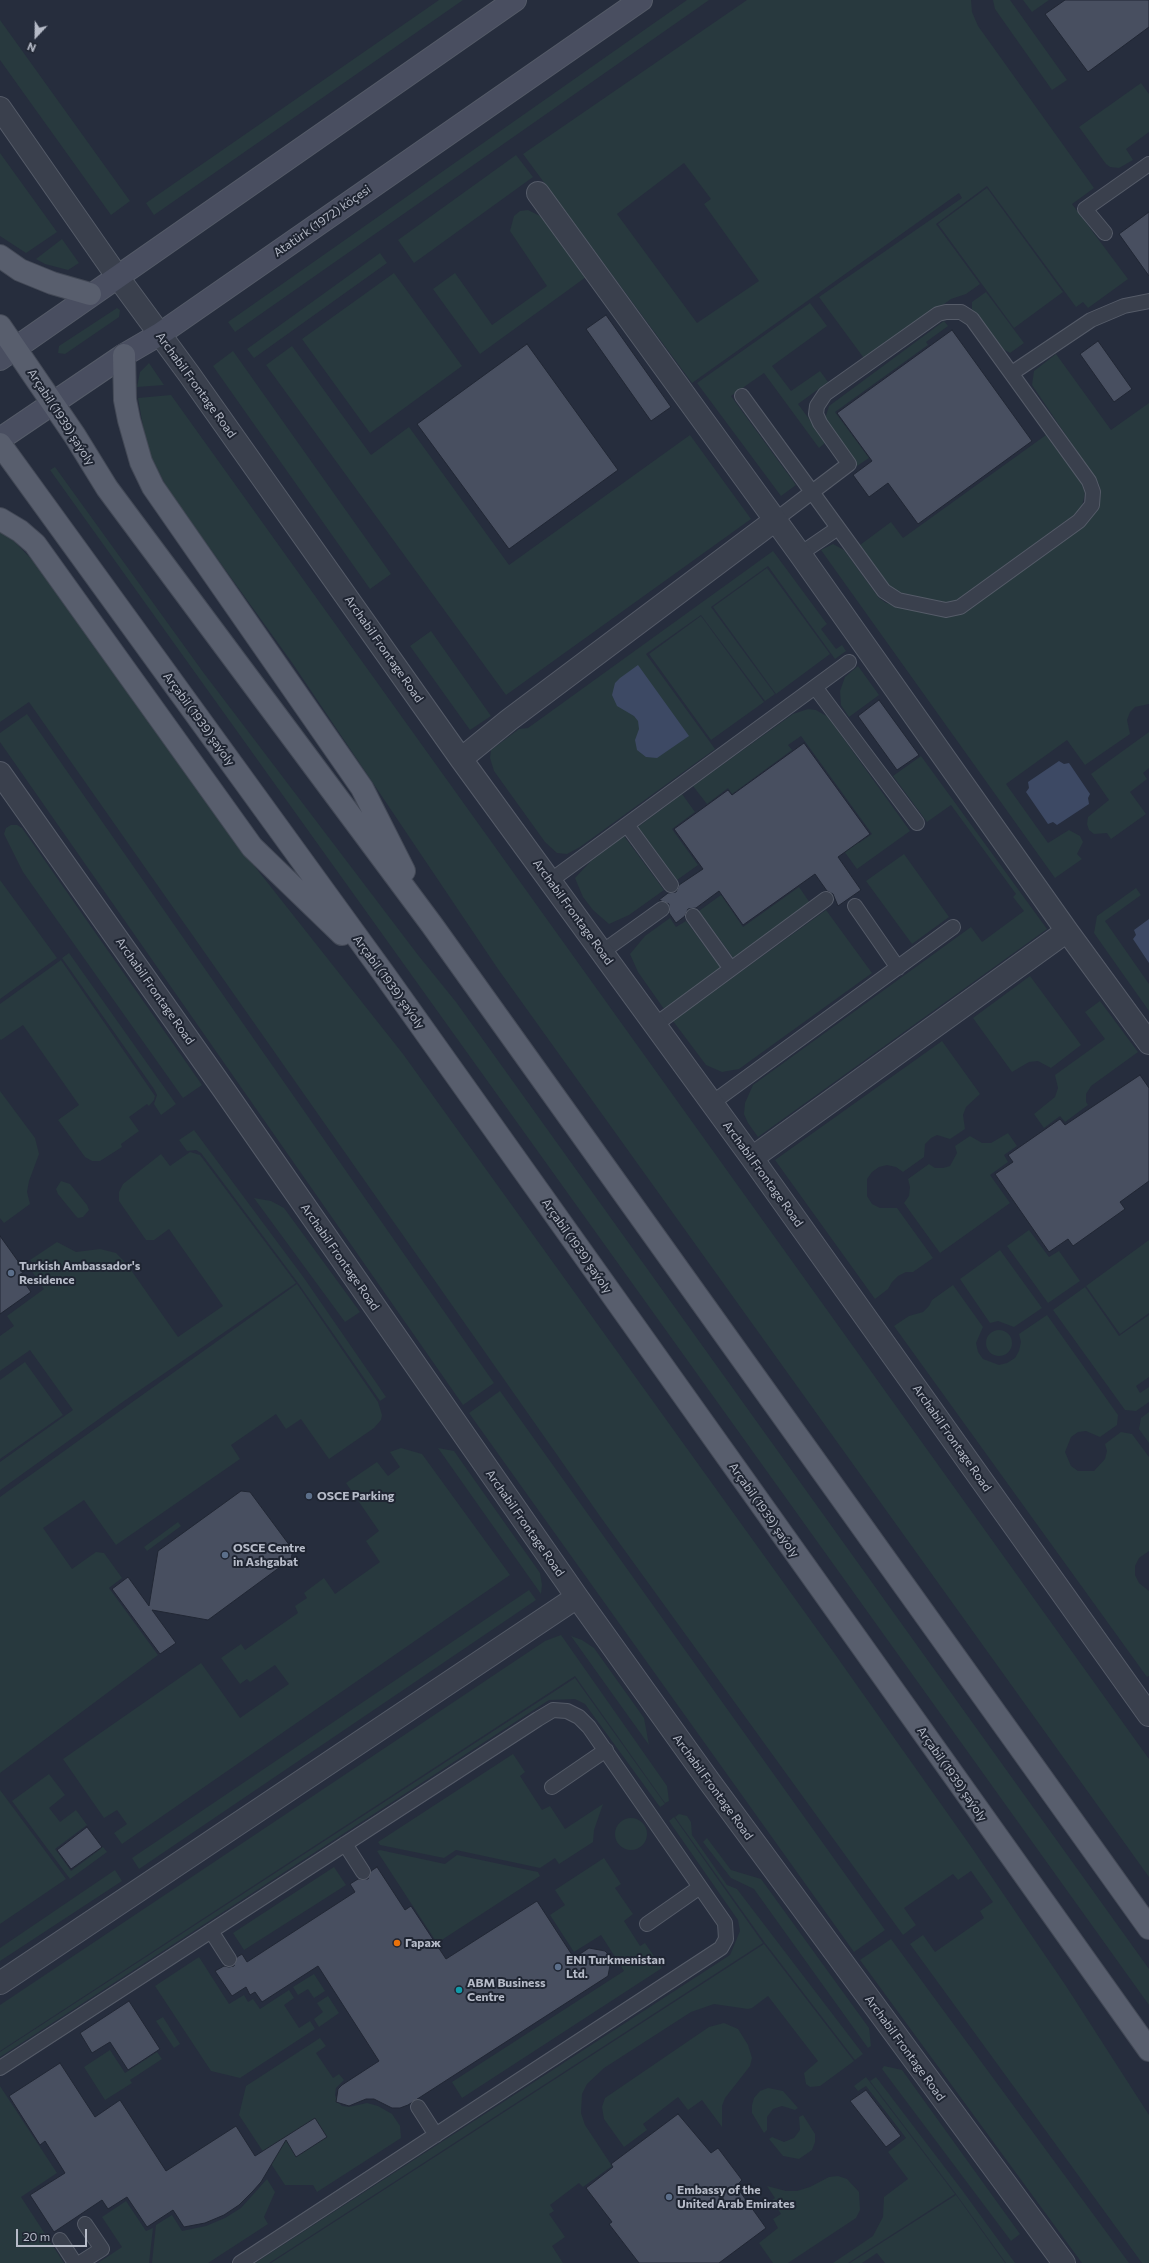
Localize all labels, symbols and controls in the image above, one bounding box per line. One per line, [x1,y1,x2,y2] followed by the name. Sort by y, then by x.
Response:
[16,16,56,56] north arrow
[25,40,38,55] text: N
[271,182,373,260] street label: Atatürk (1972) köçesi
[153,329,239,441] street label: Archabil Frontage Road
[24,366,98,468] street label: Arçabil (1939) şaýoly
[342,593,426,705] street label: Archabil Frontage Road
[160,669,238,769] street label: Arçabil (1939) şaýoly
[530,856,616,968] street label: Archabil Frontage Road
[350,932,428,1032] street label: Arçabil (1939) şaýoly
[113,935,197,1047] street label: Archabil Frontage Road
[720,1118,806,1230] street label: Archabil Frontage Road
[539,1196,615,1296] street label: Arçabil (1939) şaýoly
[298,1201,382,1313] street label: Archabil Frontage Road
[19,1259,140,1287] place label: Turkish Ambassador's Residence
[6,1268,16,1278] marker: Turkish Ambassador's Residence
[910,1382,994,1494] street label: Archabil Frontage Road
[726,1460,802,1560] street label: Arçabil (1939) şaýoly
[483,1467,567,1579] street label: Archabil Frontage Road
[317,1489,394,1503] place label: OSCE Parking
[304,1491,314,1501] marker: OSCE Parking
[233,1541,305,1569] place label: OSCE Centre in Ashgabat
[220,1550,230,1560] marker: OSCE Centre in Ashgabat
[914,1724,990,1824] street label: Arçabil (1939) şaýoly
[670,1731,756,1843] street label: Archabil Frontage Road
[405,1936,441,1950] place label: Гараж
[392,1938,402,1948] marker: Гараж
[566,1953,665,1981] place label: ENI Turkmenistan Ltd.
[553,1962,563,1972] marker: ENI Turkmenistan Ltd.
[467,1976,546,2004] place label: ABM Business Centre
[454,1985,464,1995] marker: ABM Business Centre
[862,1992,948,2104] street label: Archabil Frontage Road
[677,2183,795,2211] place label: Embassy of the United Arab Emirates
[664,2192,674,2202] marker: Embassy of the United Arab Emirates
[18,2221,89,2247] scale bar
[23,2229,50,2243] text: 20 m

